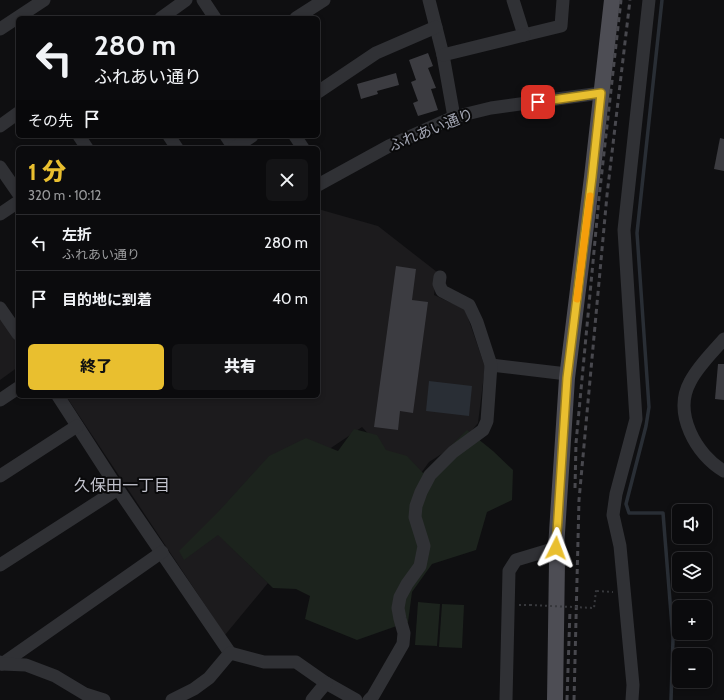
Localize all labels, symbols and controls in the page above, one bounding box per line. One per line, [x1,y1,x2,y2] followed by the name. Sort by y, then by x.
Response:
[94,28,176,62] text: 280 m
[28,32,80,84] icon: left
[94,66,202,88] text: ふれあい通り
[521,85,555,119] pin
[527,91,549,113] icon: arrive
[386,105,476,155] street label: ふれあい通り
[81,108,103,130] icon: arrive
[28,112,73,130] text: その先
[28,157,66,186] text: 1 分
[266,159,308,201] button: close
[28,187,101,203] text: 320 m · 10:12
[62,226,92,244] text: 左折
[28,232,50,254] icon: left
[264,234,308,252] text: 280 m
[62,246,140,262] text: ふれあい通り
[28,288,50,310] icon: arrive
[272,290,308,308] text: 40 m
[62,291,152,309] text: 目的地に到着
[28,344,164,390] button: 終了
[172,344,308,390] button: 共有
[74,476,170,495] district label: 久保田一丁目
[672,504,712,688] map controls
[672,504,712,544] button: sound
[535,527,577,569] position arrow
[672,552,712,592] button: layers
[672,600,712,640] button: +
[672,648,712,688] button: −

